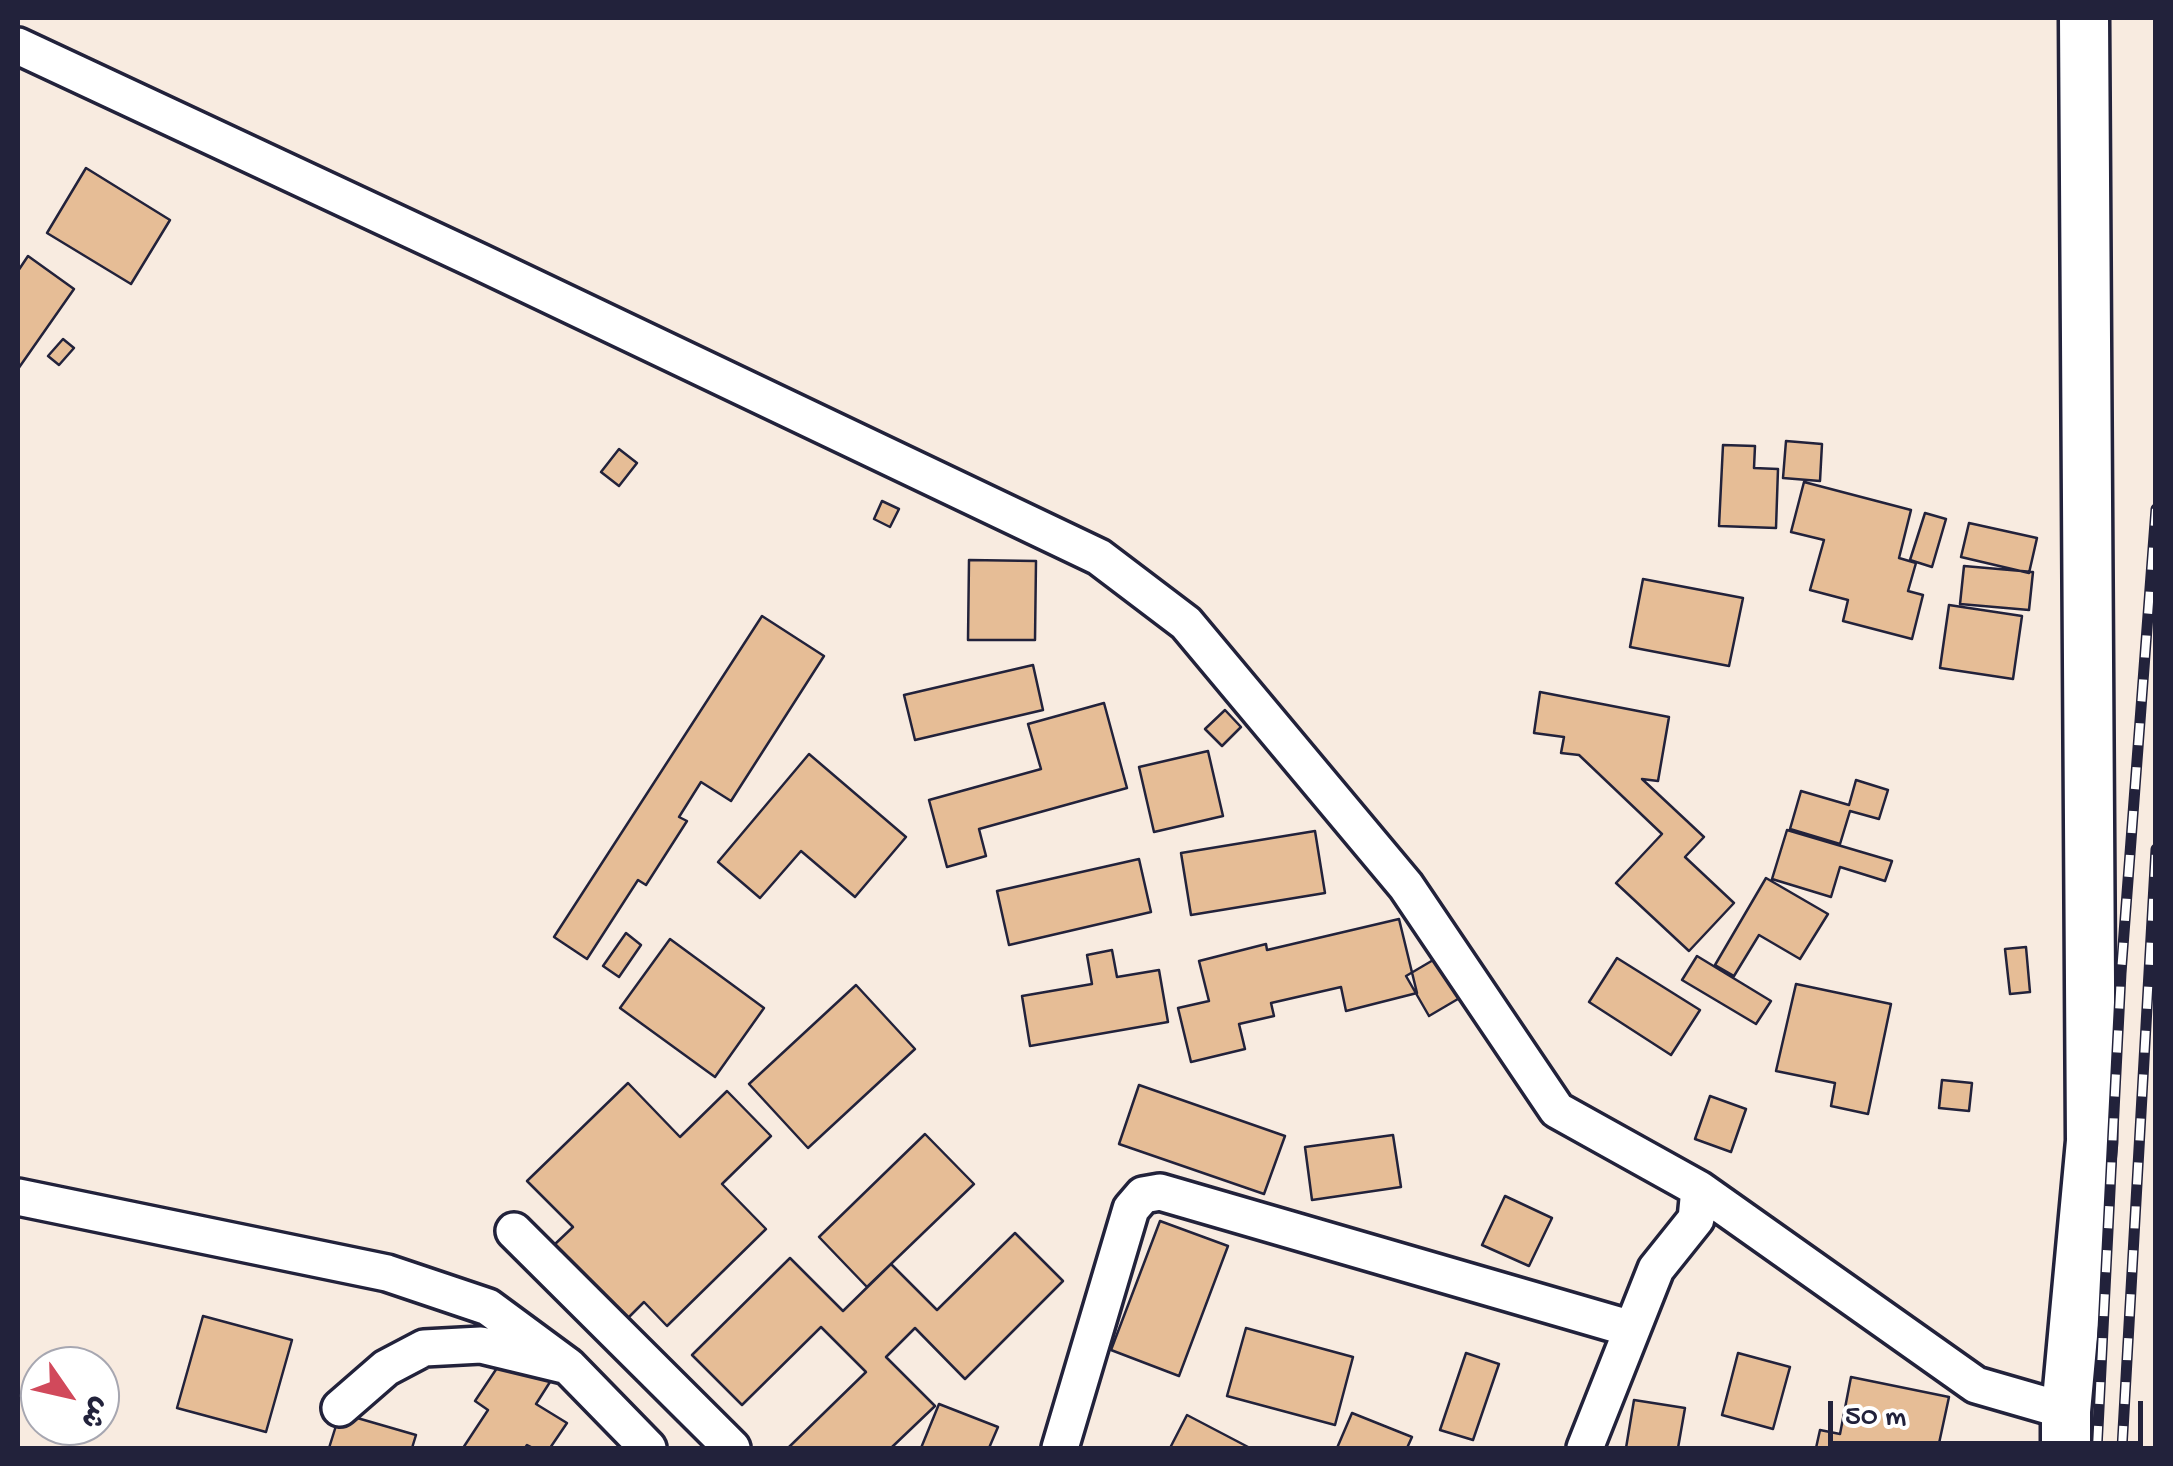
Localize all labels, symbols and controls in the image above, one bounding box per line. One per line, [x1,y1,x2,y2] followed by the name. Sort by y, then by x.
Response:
[20,1346,120,1446] north arrow
[1833,1381,2148,1443] scale bar
[71,1390,116,1434] text: ش
[1845,1401,1906,1436] text: 50 m

